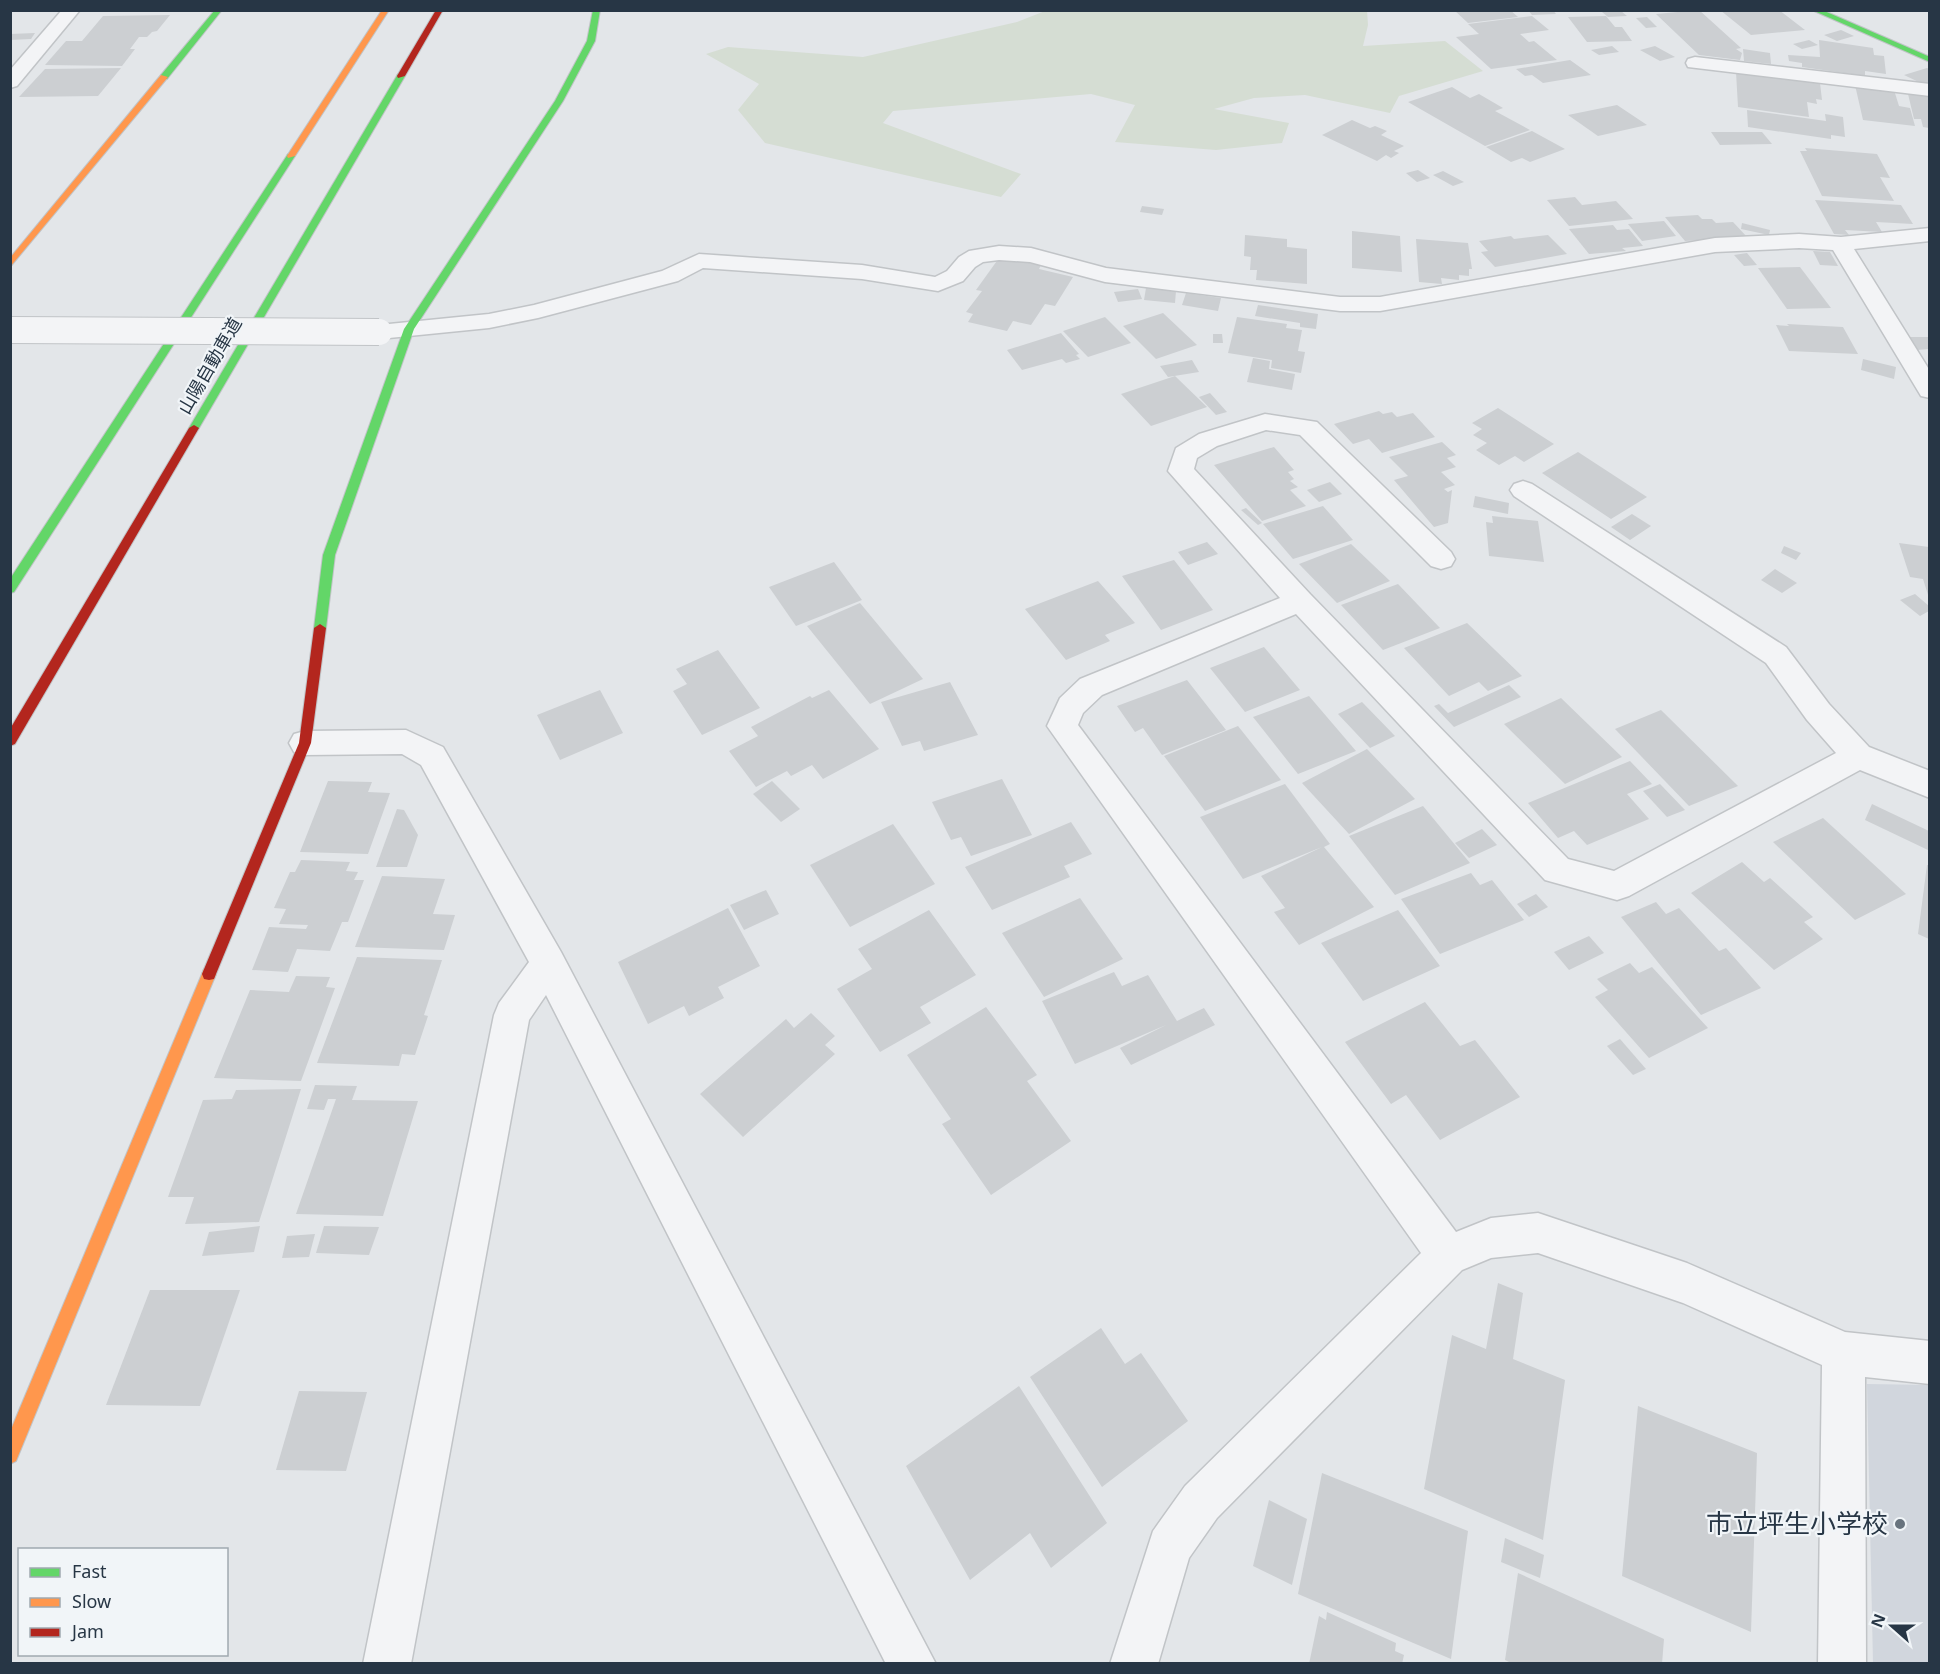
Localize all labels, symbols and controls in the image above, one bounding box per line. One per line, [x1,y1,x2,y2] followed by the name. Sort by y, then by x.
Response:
[172,313,247,418] street label: 山陽自動車道
[1706,1505,1888,1541] place label: 市立坪生小学校
[1893,1517,1907,1531] marker: 市立坪生小学校
[18,1548,228,1656] legend
[72,1559,107,1583] text: Fast
[72,1589,111,1613] text: Slow
[1862,1596,1922,1656] north arrow
[1865,1611,1891,1631] text: N
[70,1619,104,1643] text: Jam

